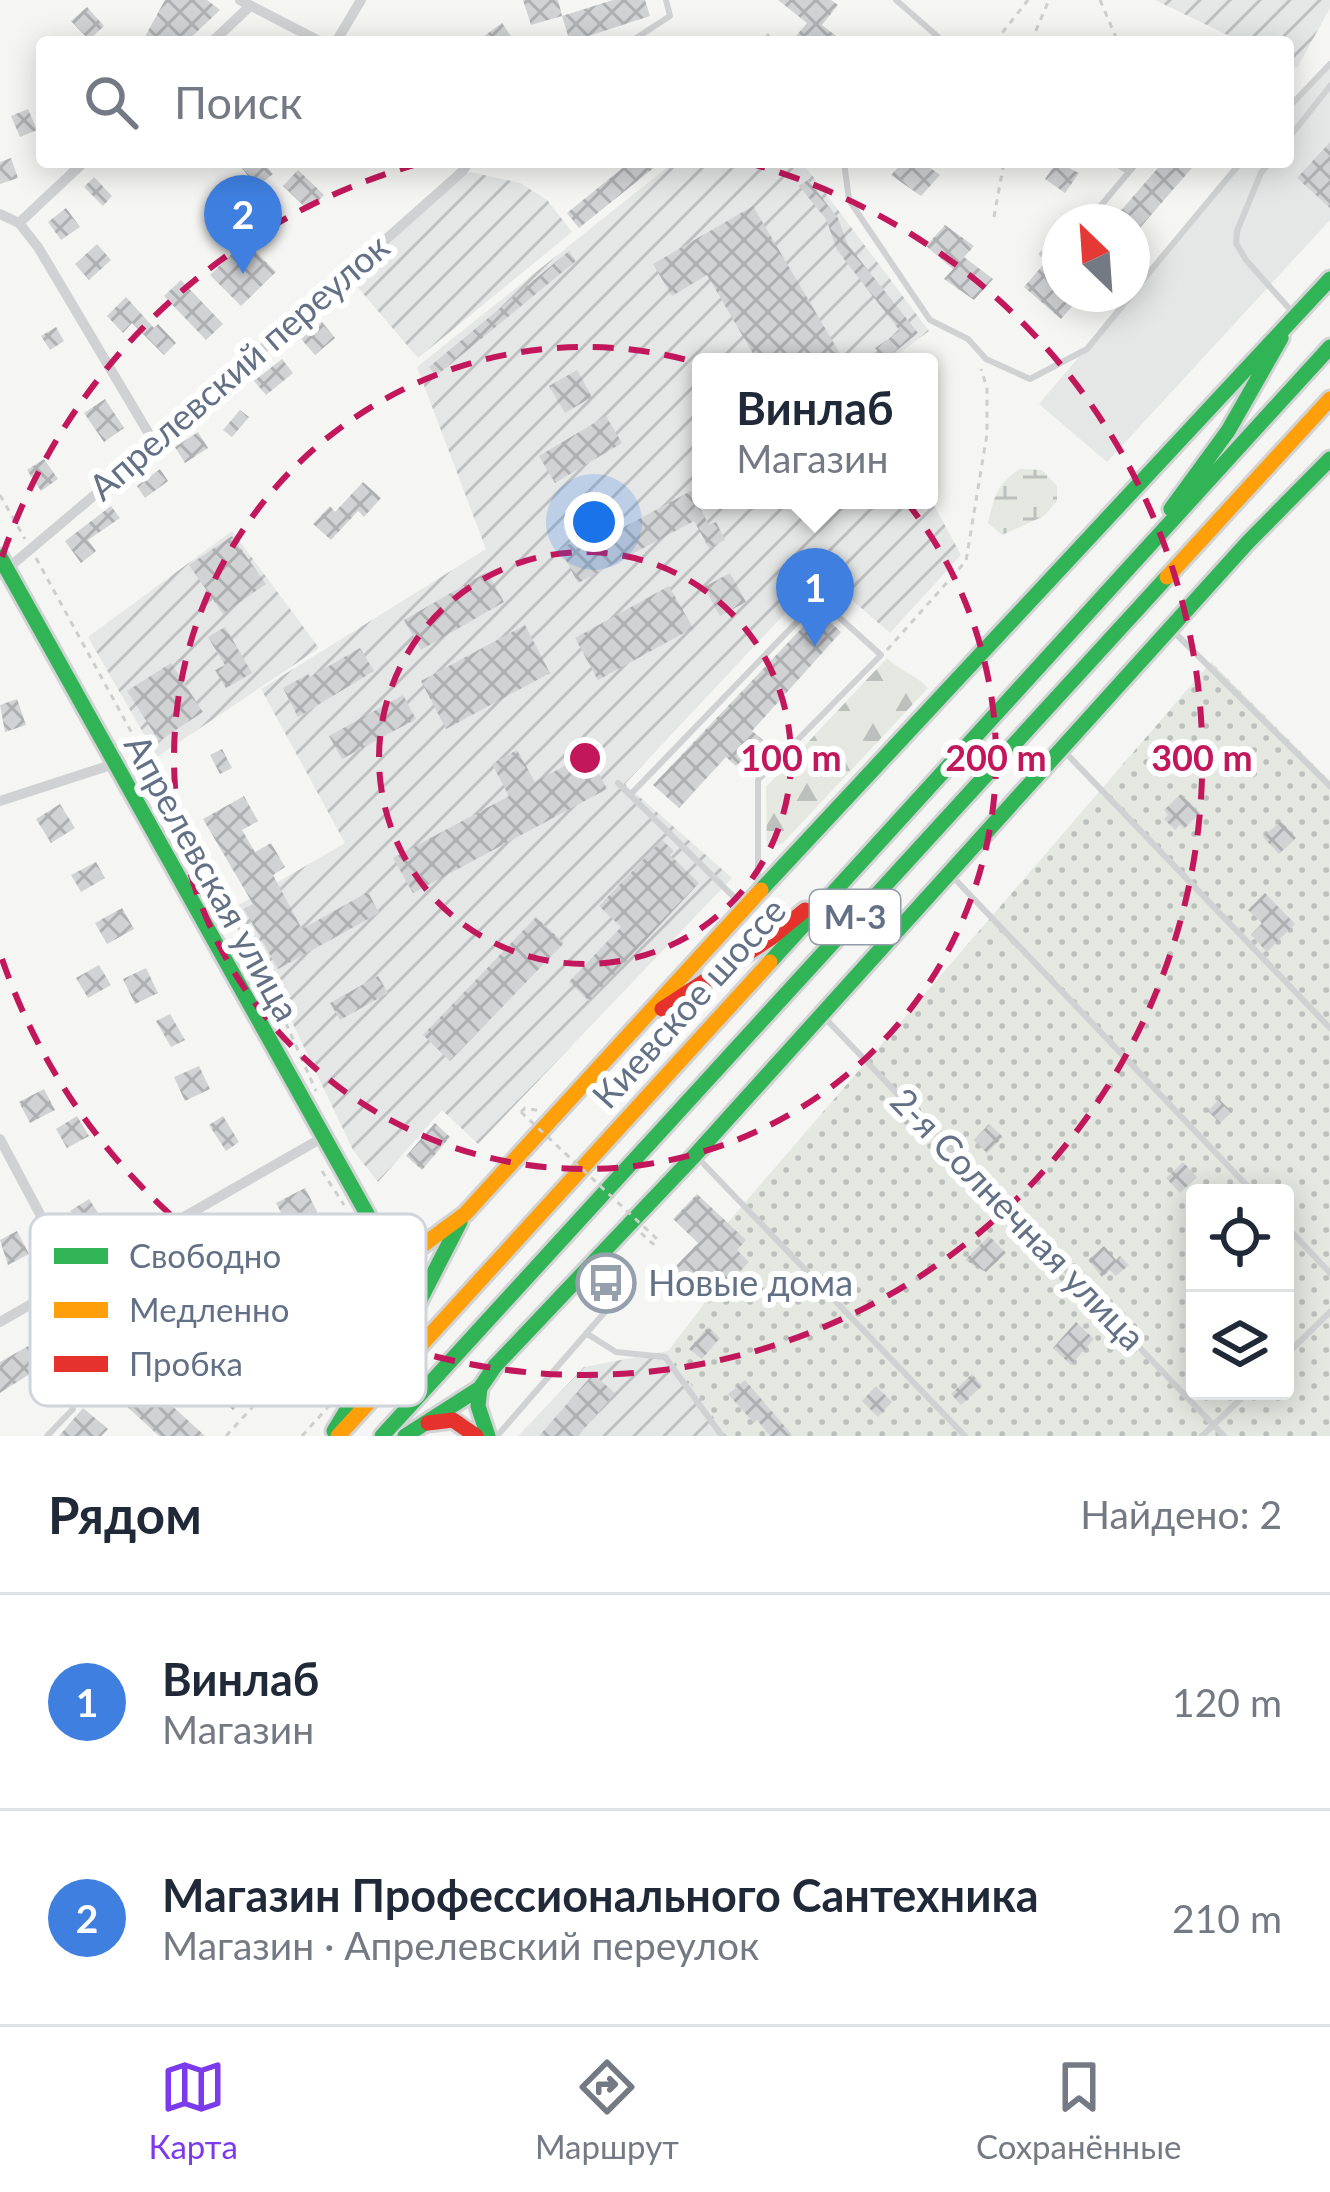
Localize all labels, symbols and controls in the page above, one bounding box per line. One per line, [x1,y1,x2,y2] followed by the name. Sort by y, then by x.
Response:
[36,36,1294,168] search box
[78,69,144,135] icon: search
[174,75,303,129] text: Поиск
[204,175,282,274] pin: 2
[1042,204,1150,312] north arrow
[79,224,398,509] street label: Апрелевский переулок
[692,353,938,509] popup
[736,381,894,435] text: Винлаб
[736,435,888,481] text: Магазин
[564,492,624,552] your location
[776,548,854,647] pin: 1
[116,727,310,1028] street label: Апрелевская улица
[740,735,842,779] text: 100 m
[945,735,1047,779] text: 200 m
[1151,735,1253,779] text: 300 m
[564,737,606,779] centre of rings
[582,888,794,1117] street label: Киевское шоссе
[810,890,900,944] road number: М-3
[882,1078,1155,1358] street label: 2-я Солнечная улица
[1186,1184,1294,1400] map controls
[1186,1184,1294,1292] button: locate
[30,1214,426,1406] legend
[129,1235,281,1275] text: Свободно
[575,1252,637,1314] bus stop icon: Новые дома
[648,1260,853,1304] place label: Новые дома
[129,1289,289,1329] text: Медленно
[1186,1292,1294,1400] button: layers
[129,1343,243,1383] text: Пробка
[48,1484,202,1545] text: Рядом
[1080,1491,1282,1537] text: Найдено: 2
[162,1652,319,1706] text: Винлаб
[76,1679,98,1725] text: 1
[1172,1679,1282,1725] text: 120 m
[162,1706,314,1752] text: Магазин
[162,1868,1039,1922] text: Магазин Профессионального Сантехника
[76,1895,98,1941] text: 2
[1172,1895,1282,1941] text: 210 m
[162,1922,759,1968] text: Магазин · Апрелевский переулок
[149,2054,238,2166] tab: Карта
[535,2054,679,2166] tab: Маршрут
[976,2054,1181,2166] tab: Сохранённые

